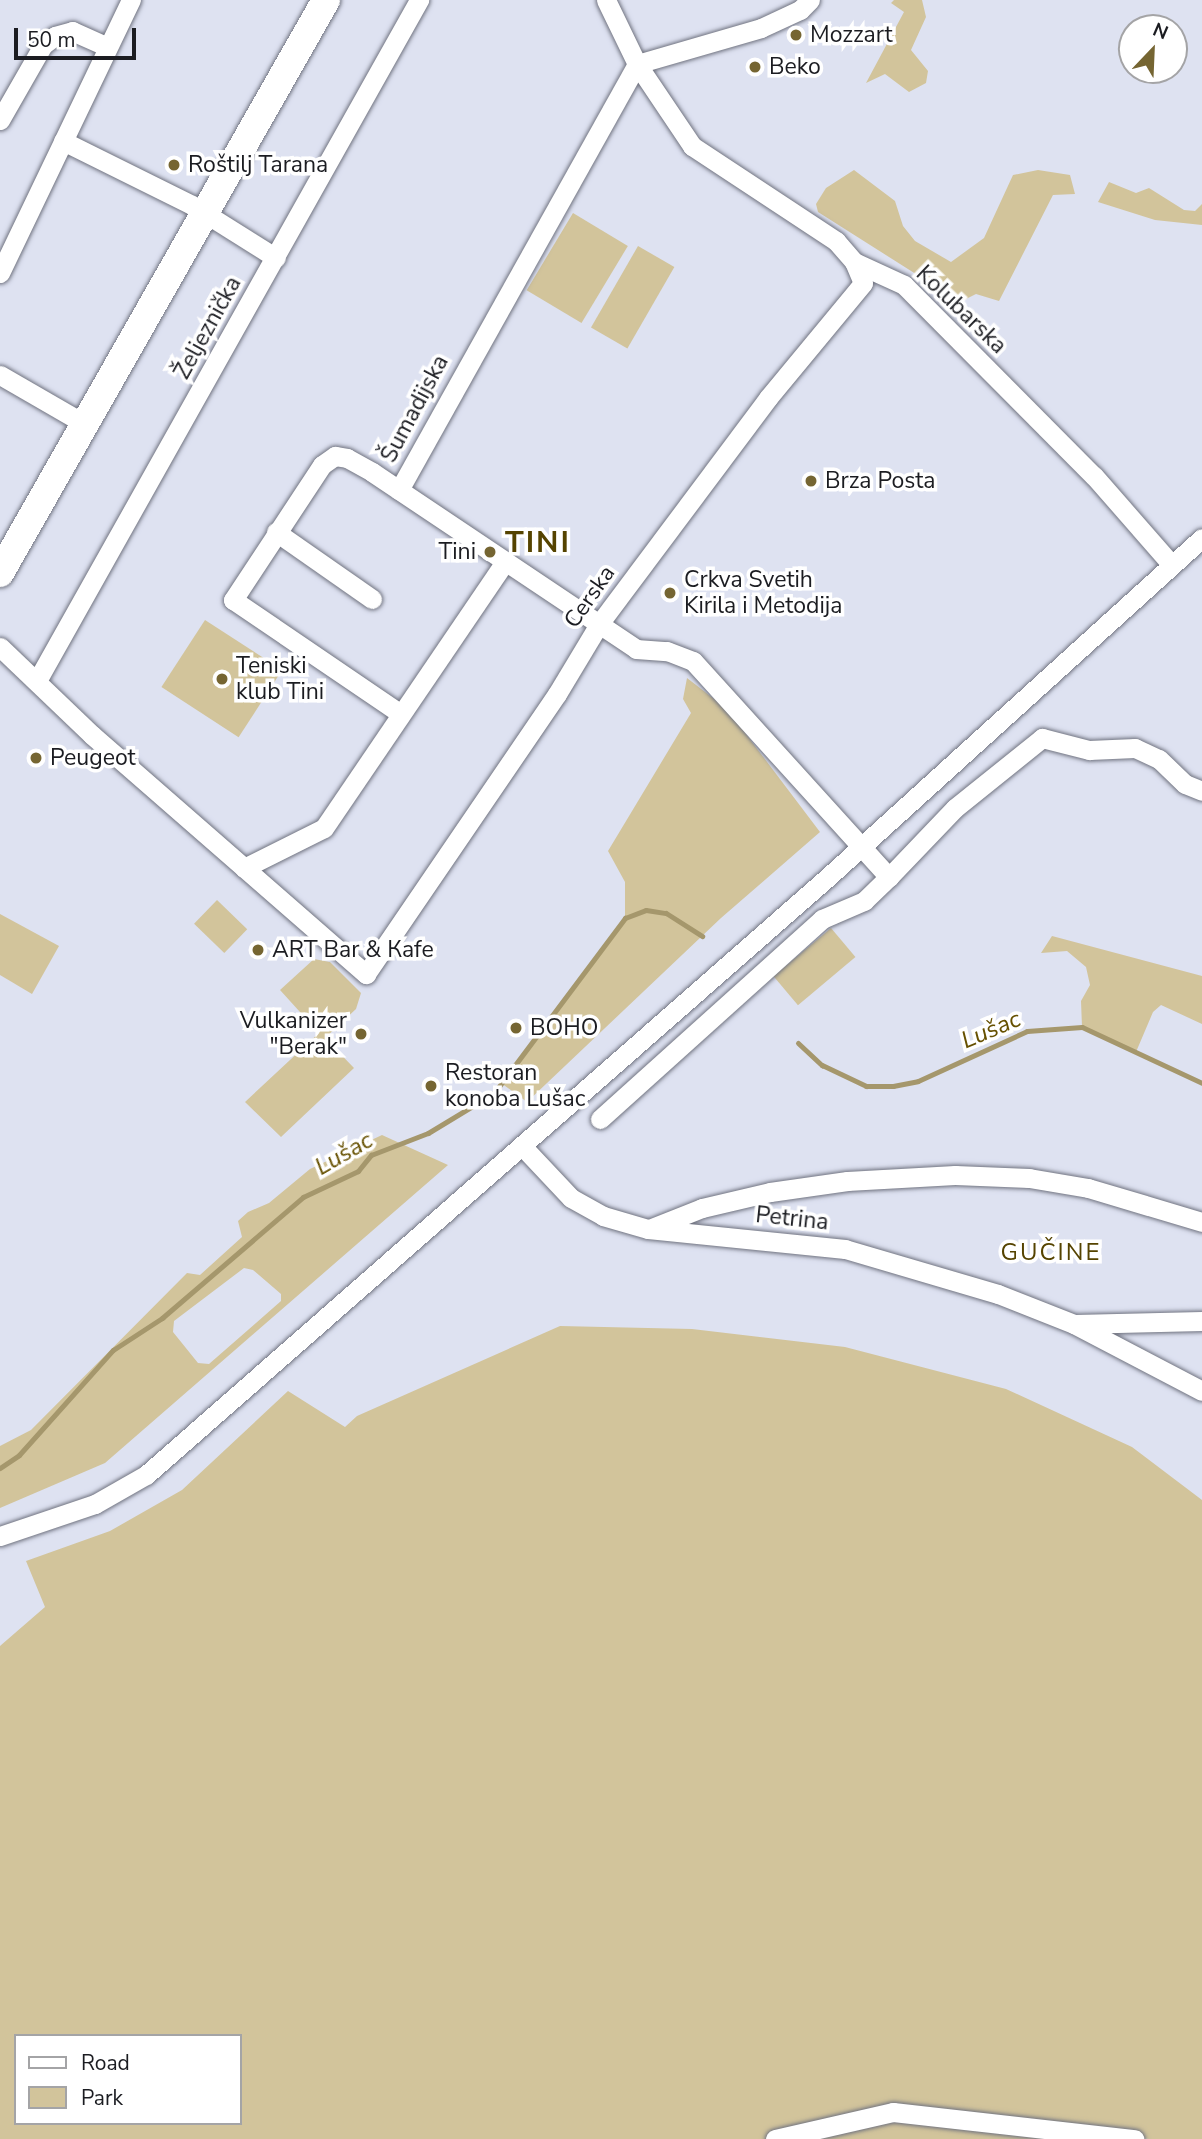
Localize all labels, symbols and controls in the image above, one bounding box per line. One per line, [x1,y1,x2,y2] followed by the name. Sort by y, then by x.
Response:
[18,14,140,58] scale bar
[1118,14,1188,84] north arrow
[1149,17,1172,46] text: N
[810,21,893,49] place label: Mozzart
[27,26,76,54] text: 50 m
[788,27,804,43] marker: Mozzart
[769,53,821,81] place label: Beko
[747,59,763,75] marker: Beko
[188,151,328,179] place label: Roštilj Tarana
[166,157,182,173] marker: Roštilj Tarana
[910,260,1012,360] street label: Kolubarska
[169,272,247,384] street label: Željeznička
[375,351,455,467] street label: Šumadijska
[825,467,935,495] place label: Brza Posta
[803,473,819,489] marker: Brza Posta
[506,525,570,561] district label: TINI
[438,538,476,566] place label: Tini
[482,544,498,560] marker: Tini
[559,561,621,633] street label: Cerska
[684,566,842,620] place label: Crkva Svetih Kirila i Metodija
[662,585,678,601] marker: Crkva Svetih Kirila i Metodija
[236,652,324,706] place label: Teniski klub Tini
[214,671,230,687] marker: Teniski klub Tini
[50,744,136,772] place label: Peugeot
[28,750,44,766] marker: Peugeot
[272,936,434,964] place label: ART Bar & Кafe
[250,942,266,958] marker: ART Bar & Кafe
[957,1005,1025,1055] water label: Lušac
[240,1007,347,1061] place label: Vulkanizer "Berak"
[530,1014,598,1042] place label: BOHO
[508,1020,524,1036] marker: BOHO
[353,1026,369,1042] marker: Vulkanizer "Berak"
[445,1059,585,1113] place label: Restoran konoba Lušac
[423,1078,439,1094] marker: Restoran konoba Lušac
[310,1126,378,1182] water label: Lušac
[754,1201,830,1237] street label: Petrina
[1001,1239,1101,1267] district label: GUČINE
[14,2034,242,2125] legend
[81,2049,130,2077] text: Road
[81,2084,123,2112] text: Park

